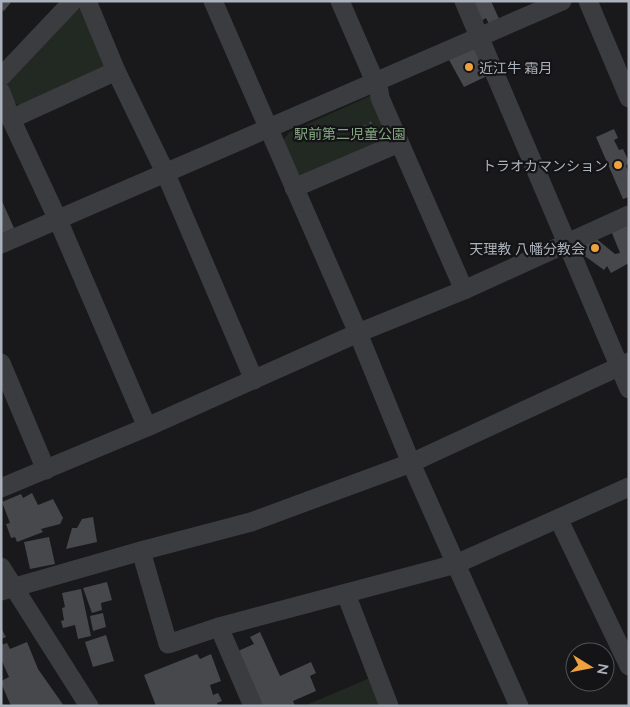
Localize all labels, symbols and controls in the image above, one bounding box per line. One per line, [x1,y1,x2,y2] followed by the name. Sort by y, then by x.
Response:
[479,59,553,76] place label: 近江牛 霜月
[463,61,475,73] marker: 近江牛 霜月
[294,125,406,142] park label: 駅前第二児童公園
[482,157,608,174] place label: トラオカマンション
[612,159,624,171] marker: トラオカマンション
[469,240,585,257] place label: 天理教 八幡分教会
[589,242,601,254] marker: 天理教 八幡分教会
[565,642,615,692] north arrow
[594,663,613,676] text: N

